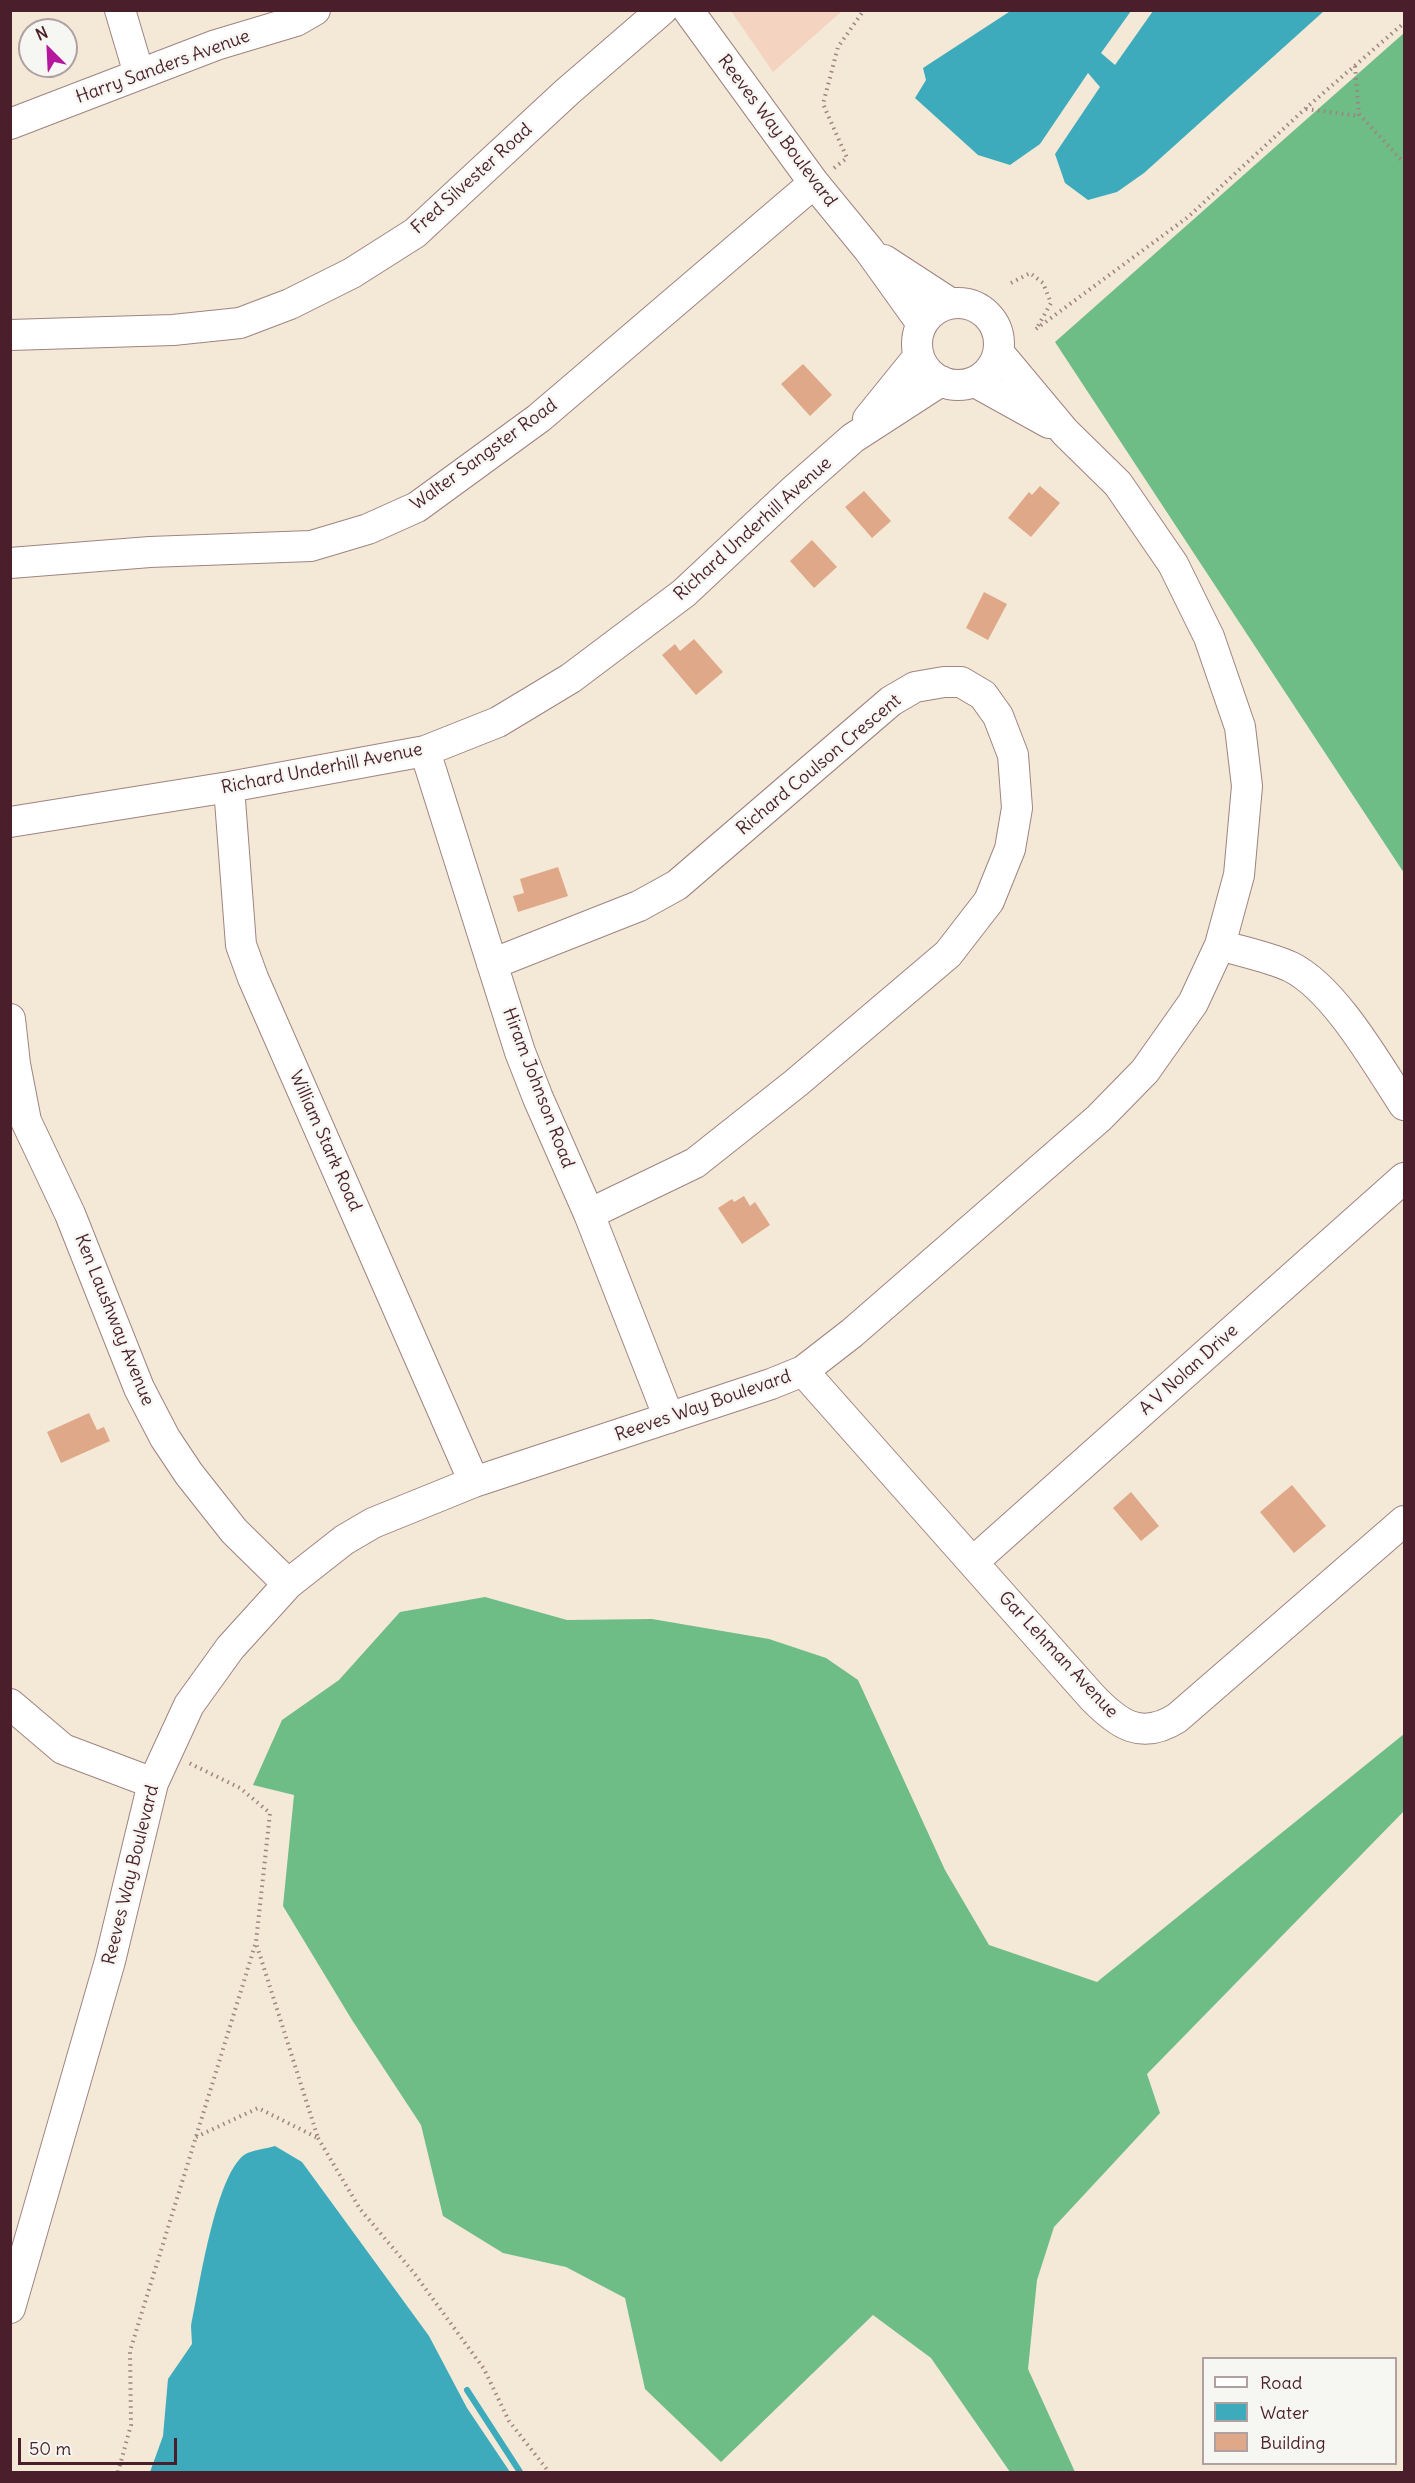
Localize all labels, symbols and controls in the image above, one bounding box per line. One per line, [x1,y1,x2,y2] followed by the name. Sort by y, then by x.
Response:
[18,18,78,78] north arrow
[32,22,51,45] text: N
[73,25,253,109] street label: Harry Sanders Avenue
[713,51,841,211] street label: Reeves Way Boulevard
[407,119,537,239] street label: Fred Silvester Road
[407,395,561,515] street label: Walter Sangster Road
[670,453,836,605] street label: Richard Underhill Avenue
[732,690,906,840] street label: Richard Coulson Crescent
[220,739,424,799] street label: Richard Underhill Avenue
[498,1005,578,1171] street label: Hiram Johnson Road
[284,1067,366,1215] street label: William Stark Road
[70,1231,158,1409] street label: Ken Laushway Avenue
[1135,1320,1243,1420] street label: A V Nolan Drive
[612,1366,794,1446] street label: Reeves Way Boulevard
[994,1587,1122,1723] street label: Gar Lehman Avenue
[98,1783,164,1967] street label: Reeves Way Boulevard
[1202,2357,1397,2465] legend
[1260,2371,1302,2394] text: Road
[1260,2401,1309,2424] text: Water
[21,2426,180,2464] scale bar
[1260,2431,1325,2454] text: Building
[29,2437,71,2460] text: 50 m

